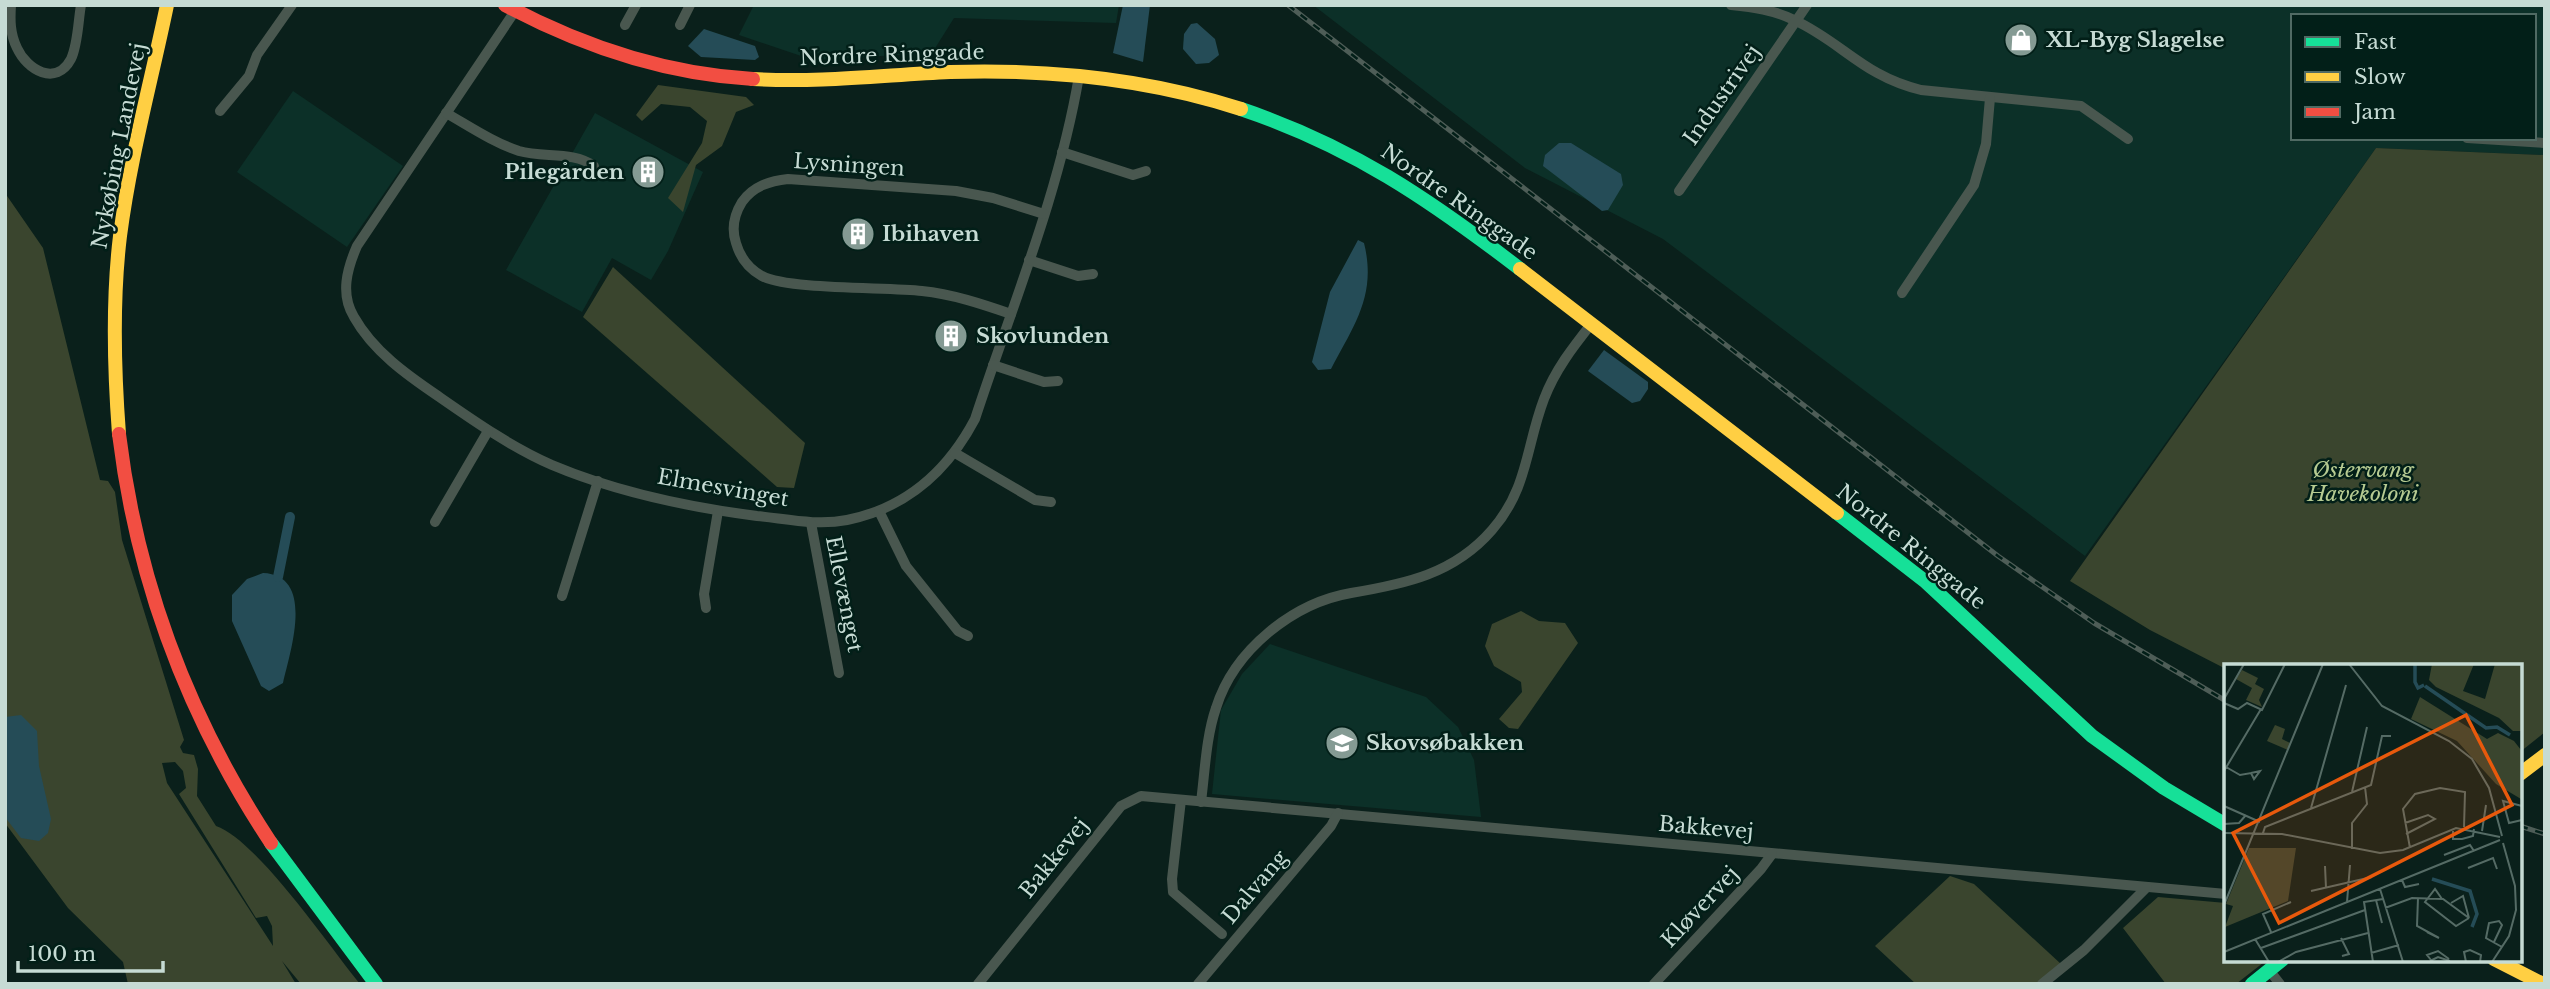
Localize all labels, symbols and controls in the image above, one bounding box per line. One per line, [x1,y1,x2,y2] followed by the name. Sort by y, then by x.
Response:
[2291,14,2536,140] legend
[2002,21,2040,59] shop icon: XL-Byg Slagelse
[2045,27,2225,53] place label: XL-Byg Slagelse
[2354,29,2396,55] text: Fast
[799,39,985,71] street label: Nordre Ringgade
[1678,40,1766,150] street label: Industrivej
[86,41,152,251] street label: Nykøbing Landevej
[2354,64,2406,90] text: Slow
[2351,99,2396,125] text: Jam
[1376,138,1542,266] street label: Nordre Ringgade
[793,148,905,182] street label: Lysningen
[629,153,667,191] building icon: Pilegården
[504,159,624,185] place label: Pilegården
[839,215,877,253] building icon: Ibihaven
[882,221,980,247] place label: Ibihaven
[932,317,970,355] building icon: Skovlunden
[976,323,1109,349] place label: Skovlunden
[2306,457,2420,507] park label: Østervang Havekoloni
[655,464,791,512] street label: Elmesvinget
[1831,479,1991,615] street label: Nordre Ringgade
[820,534,868,654] street label: Ellevænget
[2224,664,2522,961] inset map
[1323,724,1361,762] school or university icon: Skovsøbakken
[1366,730,1524,756] place label: Skovsøbakken
[1657,811,1755,845] street label: Bakkevej
[1014,813,1094,903] street label: Bakkevej
[1217,845,1294,929] street label: Dalvang
[1656,861,1744,953] street label: Kløvervej
[18,930,163,974] scale bar
[28,941,96,967] text: 100 m

